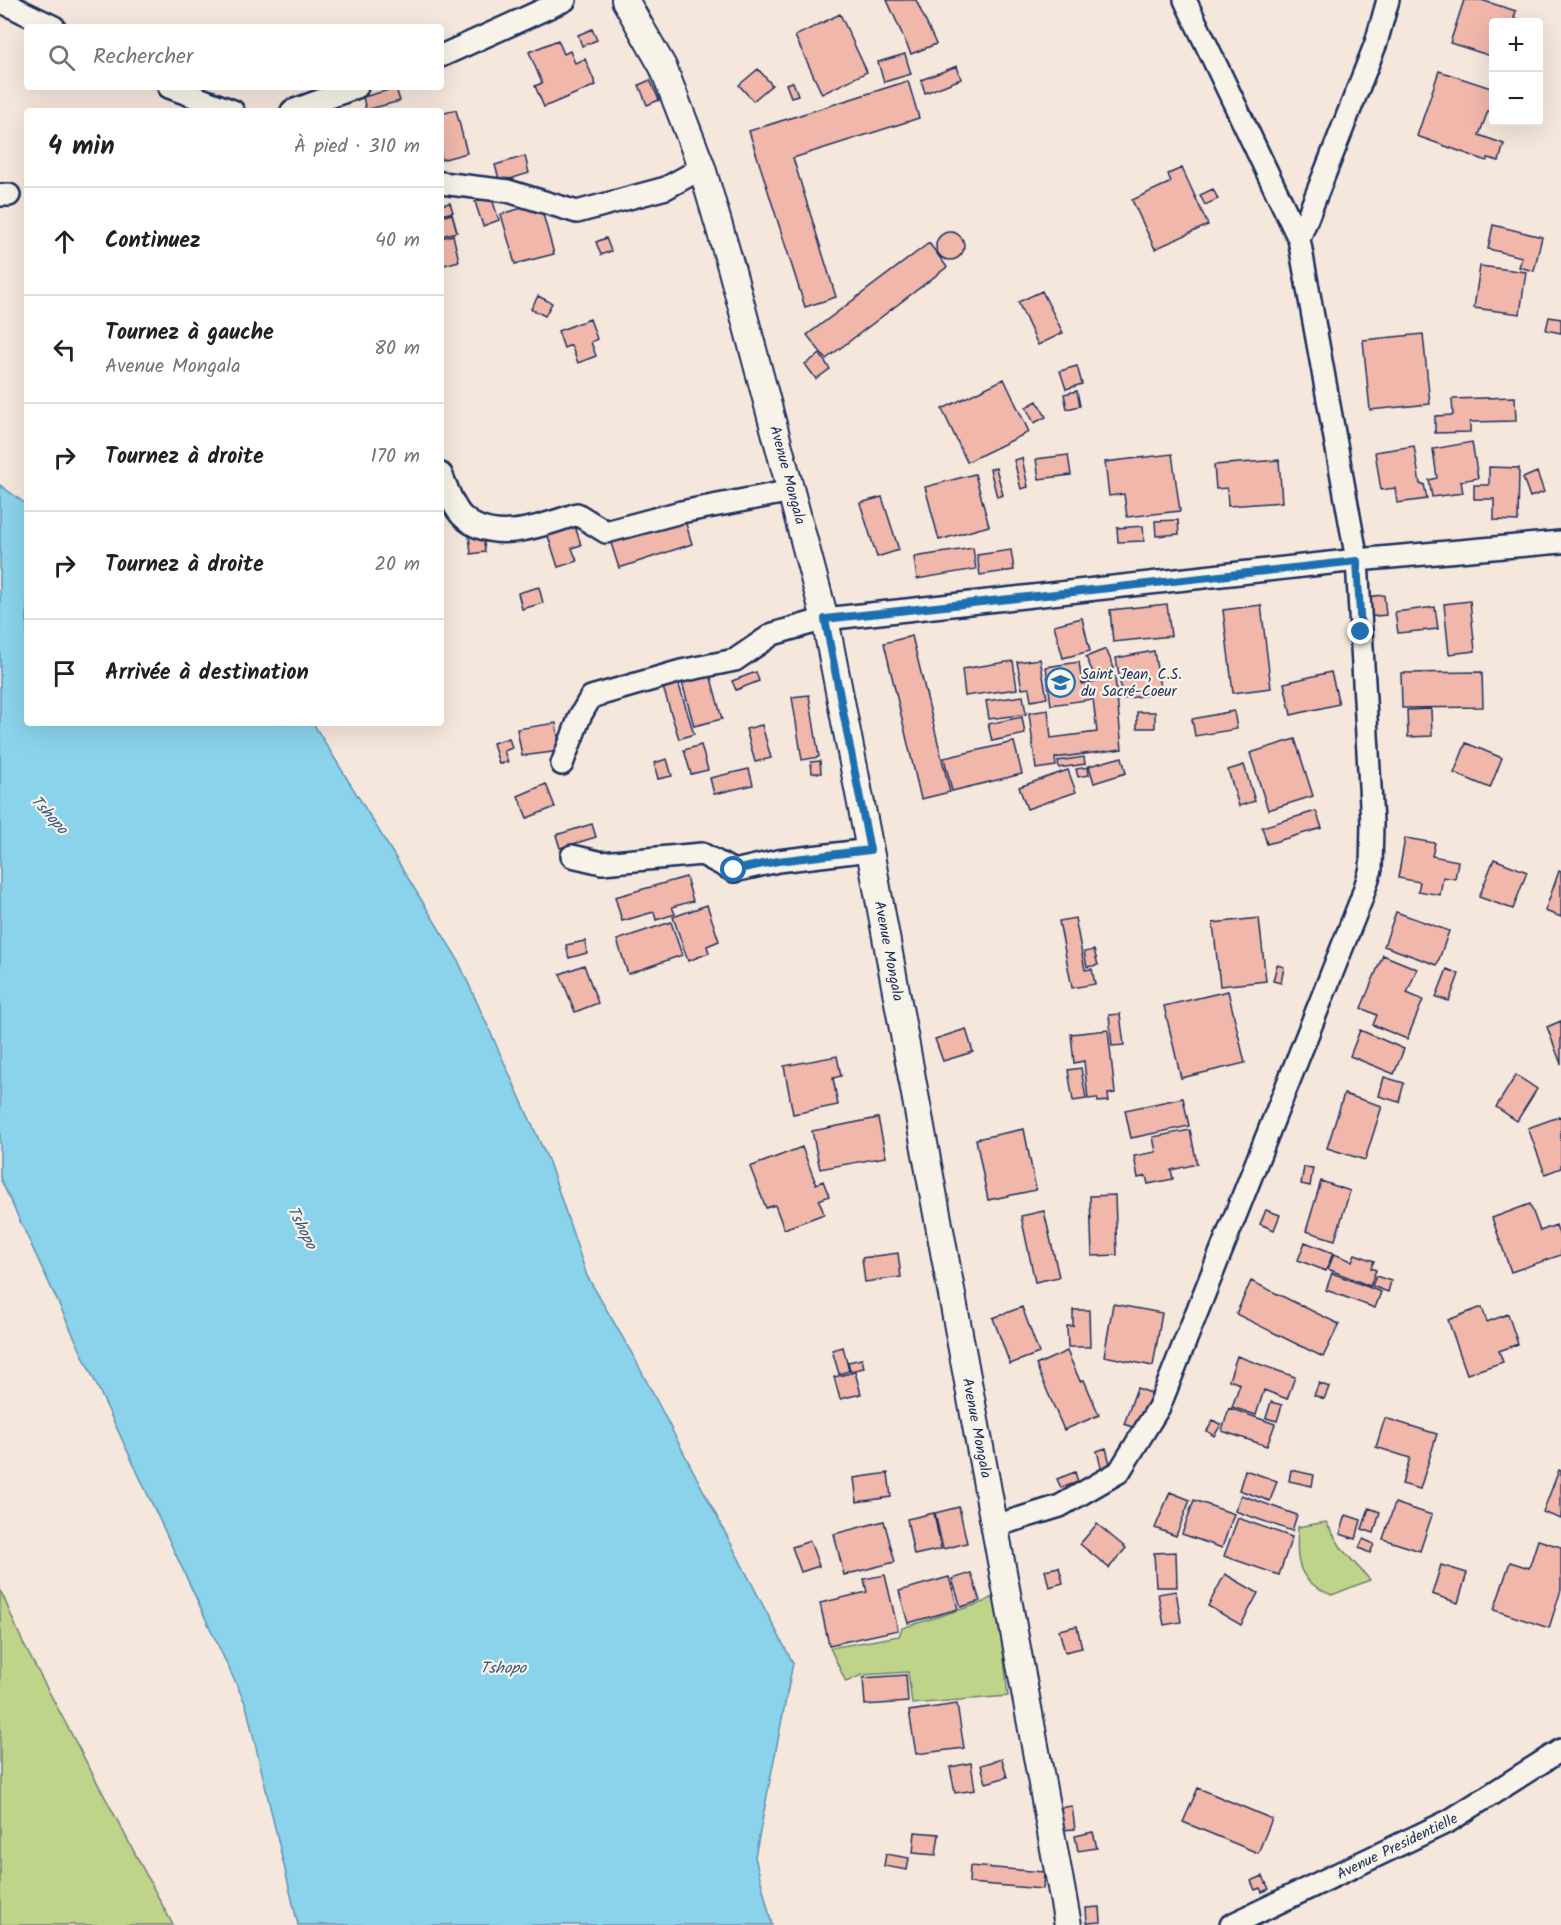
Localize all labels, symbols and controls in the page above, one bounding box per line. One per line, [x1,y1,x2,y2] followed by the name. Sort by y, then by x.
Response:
[1489,18,1543,126] map controls
[1489,18,1543,72] button: +
[24,24,444,90] search box
[93,40,193,75] text: Rechercher
[45,41,78,74] icon: search
[1489,72,1543,126] button: −
[48,126,115,168] text: 4 min
[294,131,420,163] text: À pied · 310 m
[105,224,201,259] text: Continuez
[48,225,81,258] icon: ahead
[375,225,420,257] text: 40 m
[105,316,274,351] text: Tournez à gauche
[48,333,81,366] icon: left
[374,333,420,365] text: 80 m
[105,351,241,383] text: Avenue Mongala
[762,423,812,527] street label: Avenue Mongala
[105,440,264,475] text: Tournez à droite
[48,441,81,474] icon: right
[371,441,420,473] text: 170 m
[105,548,264,583] text: Tournez à droite
[48,549,81,582] icon: right
[374,549,420,581] text: 20 m
[1347,618,1373,644] route end
[105,656,309,691] text: Arrivée à destination
[48,657,81,690] icon: arrive
[1081,663,1182,704] place label: Saint Jean, C.S. du Sacré-Coeur
[1044,667,1076,699] school or university icon: Saint Jean, C.S. du Sacré-Coeur
[24,790,75,842] water label: Tshopo
[720,856,746,882] route start
[867,899,909,1003] street label: Avenue Mongala
[280,1201,324,1255] water label: Tshopo
[955,1376,997,1480] street label: Avenue Mongala
[480,1656,528,1681] water label: Tshopo
[1333,1807,1462,1887] street label: Avenue Presidentielle

